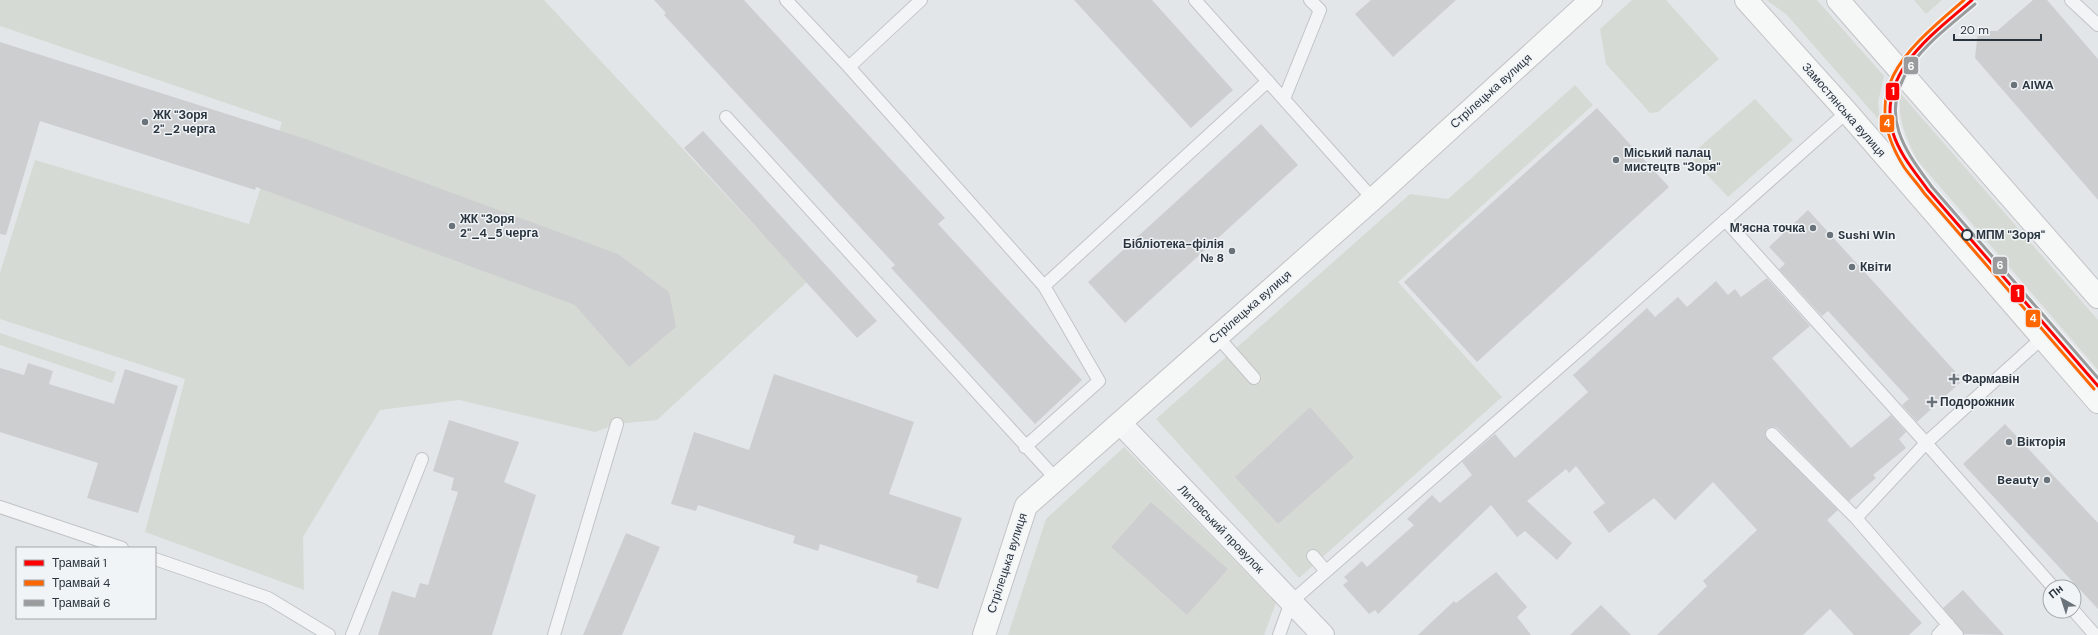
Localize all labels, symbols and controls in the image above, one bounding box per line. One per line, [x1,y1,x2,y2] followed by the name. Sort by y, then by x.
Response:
[1954,16,2041,42] scale bar
[1960,22,1989,38] text: 20 m
[1447,50,1535,132] street label: Стрілецька вулиця
[1903,56,1919,75] line badge: 6
[1799,59,1889,161] street label: Замостянська вулиця
[1908,59,1915,73] text: 6
[2022,77,2054,93] place label: AIWA
[2009,80,2019,90] marker: AIWA
[1885,82,1900,101] line badge: 1
[1891,84,1895,98] text: 1
[152,107,216,137] place label: ЖК "Зоря 2"_2 черга
[1879,114,1895,133] line badge: 4
[1883,116,1891,130] text: 4
[140,117,150,127] marker: ЖК "Зоря 2"_2 черга
[1624,145,1721,175] place label: Міський палац мистецтв "Зоря"
[1611,155,1621,165] marker: Міський палац мистецтв "Зоря"
[459,211,538,241] place label: ЖК "Зоря 2"_4_5 черга
[1730,220,1805,236] place label: М'ясна точка
[447,221,457,231] marker: ЖК "Зоря 2"_4_5 черга
[1808,223,1818,233] marker: М'ясна точка
[1838,227,1895,243] place label: Sushi Win
[1976,227,2045,243] place label: МПМ "Зоря"
[1961,229,1973,241] marker: МПМ "Зоря"
[1825,230,1835,240] marker: Sushi Win
[1123,236,1224,266] place label: Бібліотека-філія № 8
[1227,246,1237,256] marker: Бібліотека-філія № 8
[1992,256,2008,275] line badge: 6
[1997,258,2004,272] text: 6
[1860,259,1891,275] place label: Квіти
[1847,262,1857,272] marker: Квіти
[1205,267,1295,347] street label: Стрілецька вулиця
[2010,284,2025,303] line badge: 1
[2016,286,2020,300] text: 1
[2025,309,2041,328] line badge: 4
[2029,311,2037,325] text: 4
[1962,371,2019,387] place label: Фармавін
[1949,374,1959,384] marker: Фармавін
[1940,394,2015,410] place label: Подорожник
[1927,397,1937,407] marker: Подорожник
[2017,434,2066,450] place label: Вікторія
[2004,437,2014,447] marker: Вікторія
[1997,472,2040,488] place label: Beauty
[2042,475,2052,485] marker: Beauty
[1174,481,1268,577] street label: Литовський провулок
[983,511,1031,615] street label: Стрілецька вулиця
[16,547,156,619] legend
[52,555,107,571] text: Трамвай 1
[52,575,110,591] text: Трамвай 4
[2042,579,2082,619] north arrow
[2046,581,2066,601] text: Пн
[52,595,111,611] text: Трамвай 6

